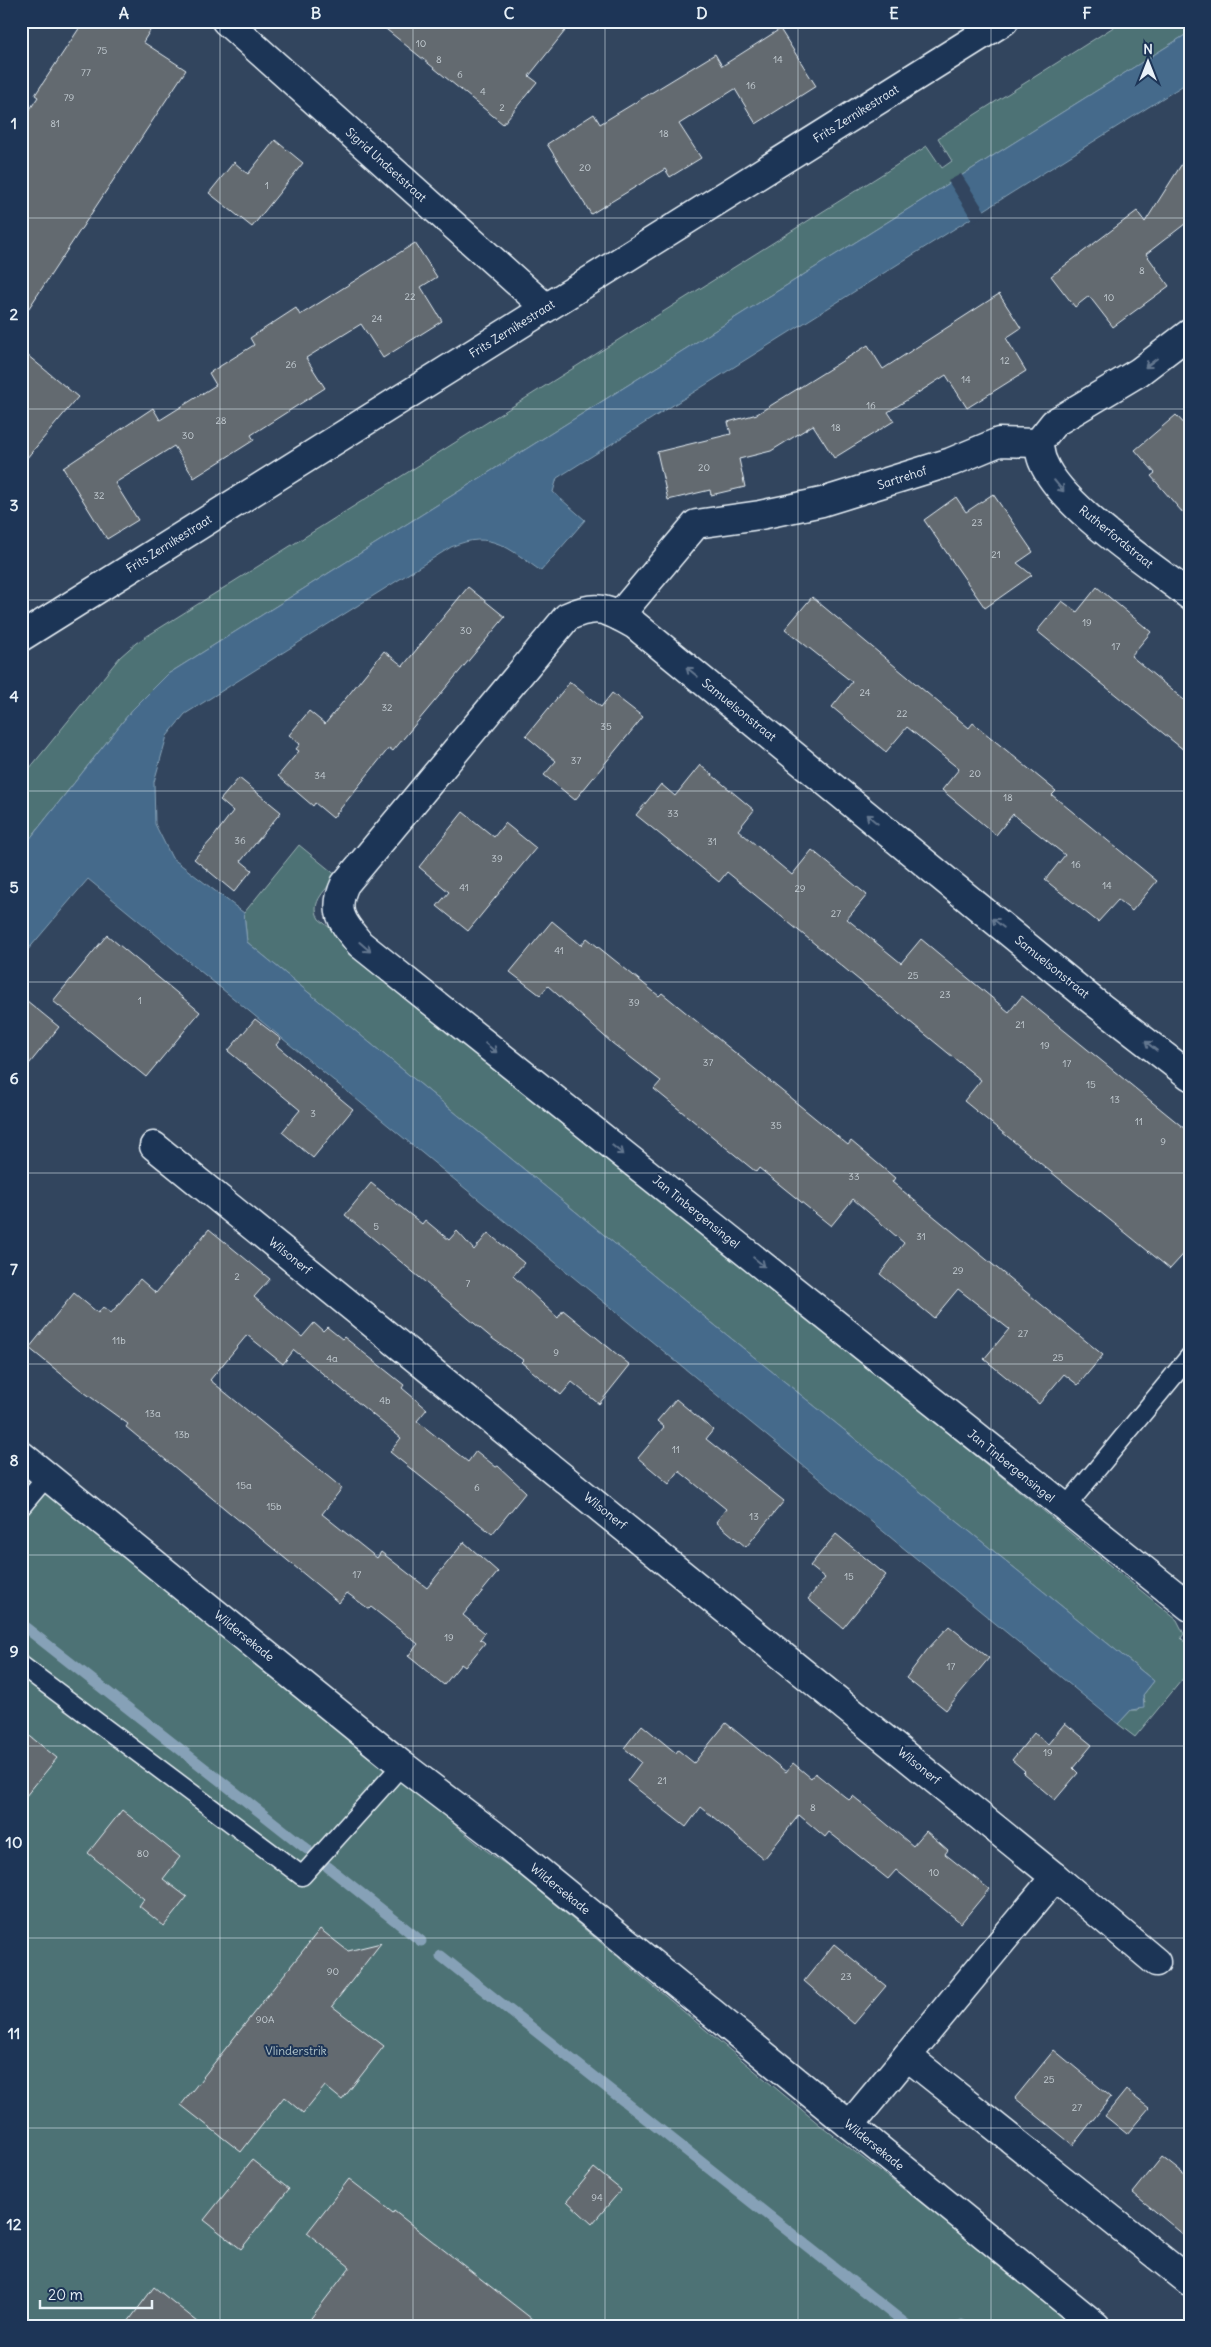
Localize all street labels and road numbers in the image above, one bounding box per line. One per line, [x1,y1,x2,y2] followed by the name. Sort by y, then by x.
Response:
[810,81,901,146] street label: Frits Zernikestraat
[343,124,430,205] street label: Sigrid Undsetstraat
[466,296,557,361] street label: Frits Zernikestraat
[875,462,929,493] street label: Sartrehof
[1076,502,1156,571] street label: Rutherfordstraat
[123,511,214,576] street label: Frits Zernikestraat
[699,675,779,744] street label: Samuelsonstraat
[1012,932,1092,1001] street label: Samuelsonstraat
[650,1172,743,1251] street label: Jan Tinbergensingel
[266,1234,316,1278] street label: Wilsonerf
[965,1426,1058,1505] street label: Jan Tinbergensingel
[581,1489,631,1533] street label: Wilsonerf
[211,1607,277,1664] street label: Wildersekade
[895,1744,945,1788] street label: Wilsonerf
[527,1860,593,1917] street label: Wildersekade
[841,2116,907,2173] street label: Wildersekade

